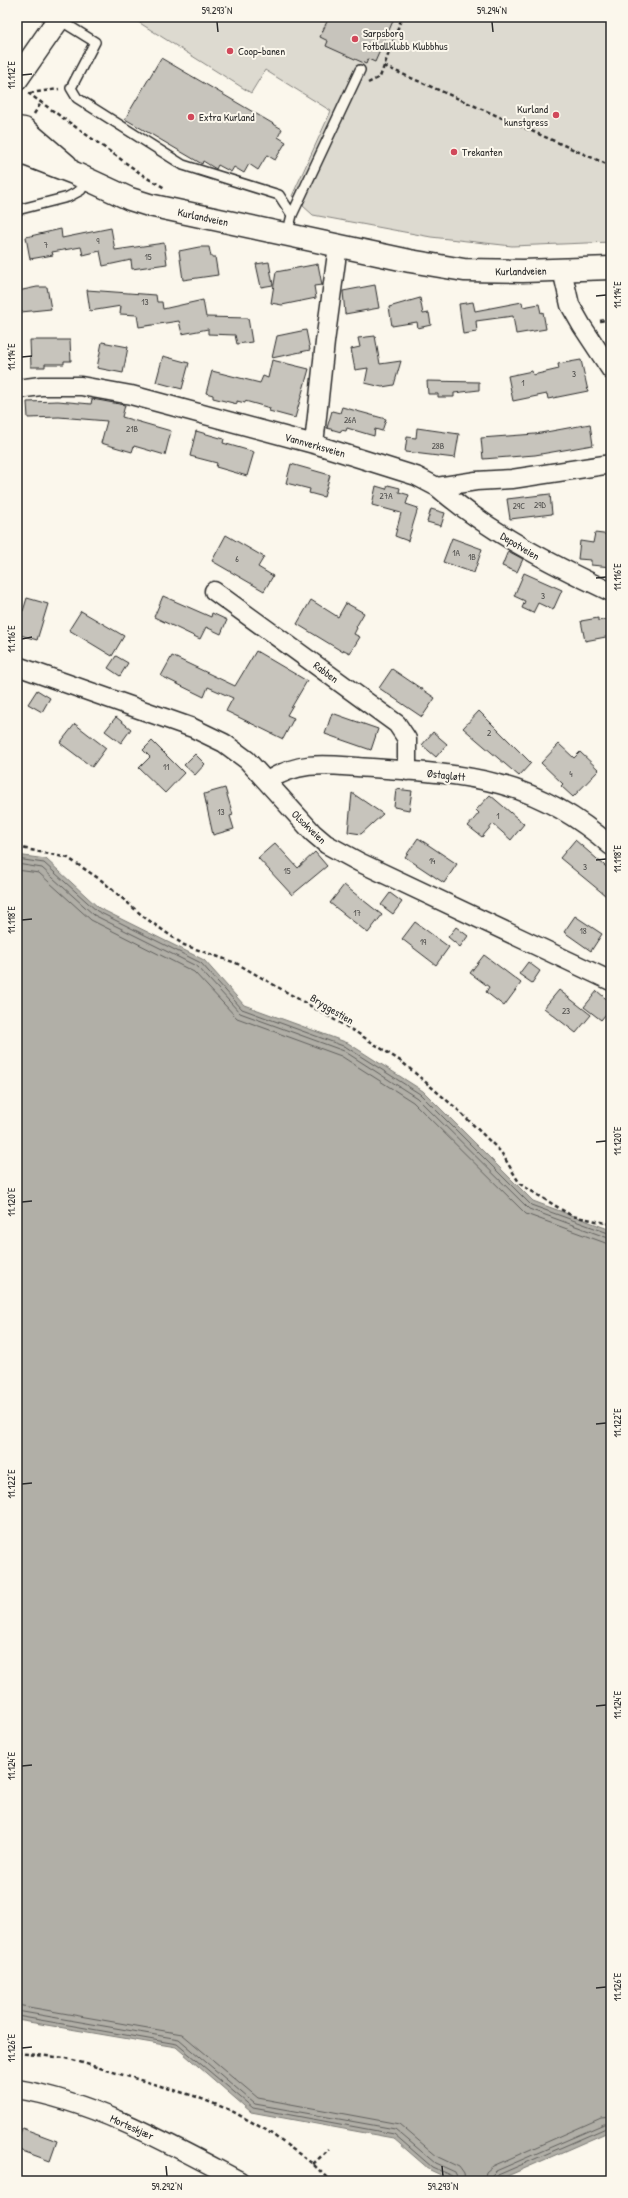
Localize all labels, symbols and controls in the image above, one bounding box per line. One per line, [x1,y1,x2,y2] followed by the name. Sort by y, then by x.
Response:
[202,4,232,17] text: 59.293°N
[477,4,507,17] text: 59.294°N
[362,26,448,53] place label: Sarpsborg Fotballklubb Klubbhus
[350,34,360,44] marker: Sarpsborg Fotballklubb Klubbhus
[238,44,285,58] place label: Coop-banen
[225,46,235,56] marker: Coop-banen
[5,60,18,89] text: 11.112°E
[504,102,549,129] place label: Kurland kunstgress
[199,110,255,124] place label: Extra Kurland
[551,110,561,120] marker: Kurland kunstgress
[186,112,196,122] marker: Extra Kurland
[462,145,503,159] place label: Trekanten
[449,147,459,157] marker: Trekanten
[176,205,230,229] street label: Kurlandveien
[96,235,100,247] house number: 9
[44,239,49,251] house number: 7
[144,251,152,263] house number: 15
[495,264,547,278] street label: Kurlandveien
[611,281,624,309] text: 11.114°E
[141,296,149,308] house number: 13
[5,343,18,371] text: 11.114°E
[572,368,576,380] house number: 3
[521,377,525,389] house number: 1
[344,414,357,426] house number: 26A
[126,423,138,435] house number: 21B
[283,430,347,460] street label: Vannverksveien
[432,440,445,452] house number: 28B
[379,490,393,502] house number: 27A
[534,499,547,511] house number: 29D
[513,500,525,512] house number: 29C
[498,529,542,563] street label: Depotveien
[452,547,460,559] house number: 1A
[468,551,476,563] house number: 1B
[235,553,239,565] house number: 6
[611,563,624,591] text: 11.116°E
[541,590,545,602] house number: 3
[5,625,18,653] text: 11.116°E
[311,658,341,686] street label: Rabben
[487,727,492,739] house number: 2
[163,761,169,773] house number: 11
[426,766,466,784] street label: Østagløtt
[569,768,573,780] house number: 4
[217,806,225,818] house number: 13
[289,807,329,847] street label: Olsokveien
[496,810,500,822] house number: 1
[611,845,624,873] text: 11.118°E
[429,855,436,867] house number: 14
[583,861,587,873] house number: 3
[283,865,291,877] house number: 15
[5,906,18,934] text: 11.118°E
[353,907,361,919] house number: 17
[579,925,587,937] house number: 18
[420,936,427,948] house number: 19
[308,991,356,1027] street label: Bryggestien
[562,1005,570,1017] house number: 23
[611,1126,624,1155] text: 11.120°E
[5,1187,18,1216] text: 11.120°E
[611,1408,624,1438] text: 11.122°E
[5,1469,18,1499] text: 11.122°E
[611,1690,624,1719] text: 11.124°E
[5,1751,18,1780] text: 11.124°E
[611,1972,624,2001] text: 11.126°E
[5,2033,18,2062] text: 11.126°E
[108,2111,157,2143] street label: Morteskjær
[152,2180,182,2193] text: 59.292°N
[428,2180,458,2193] text: 59.293°N

